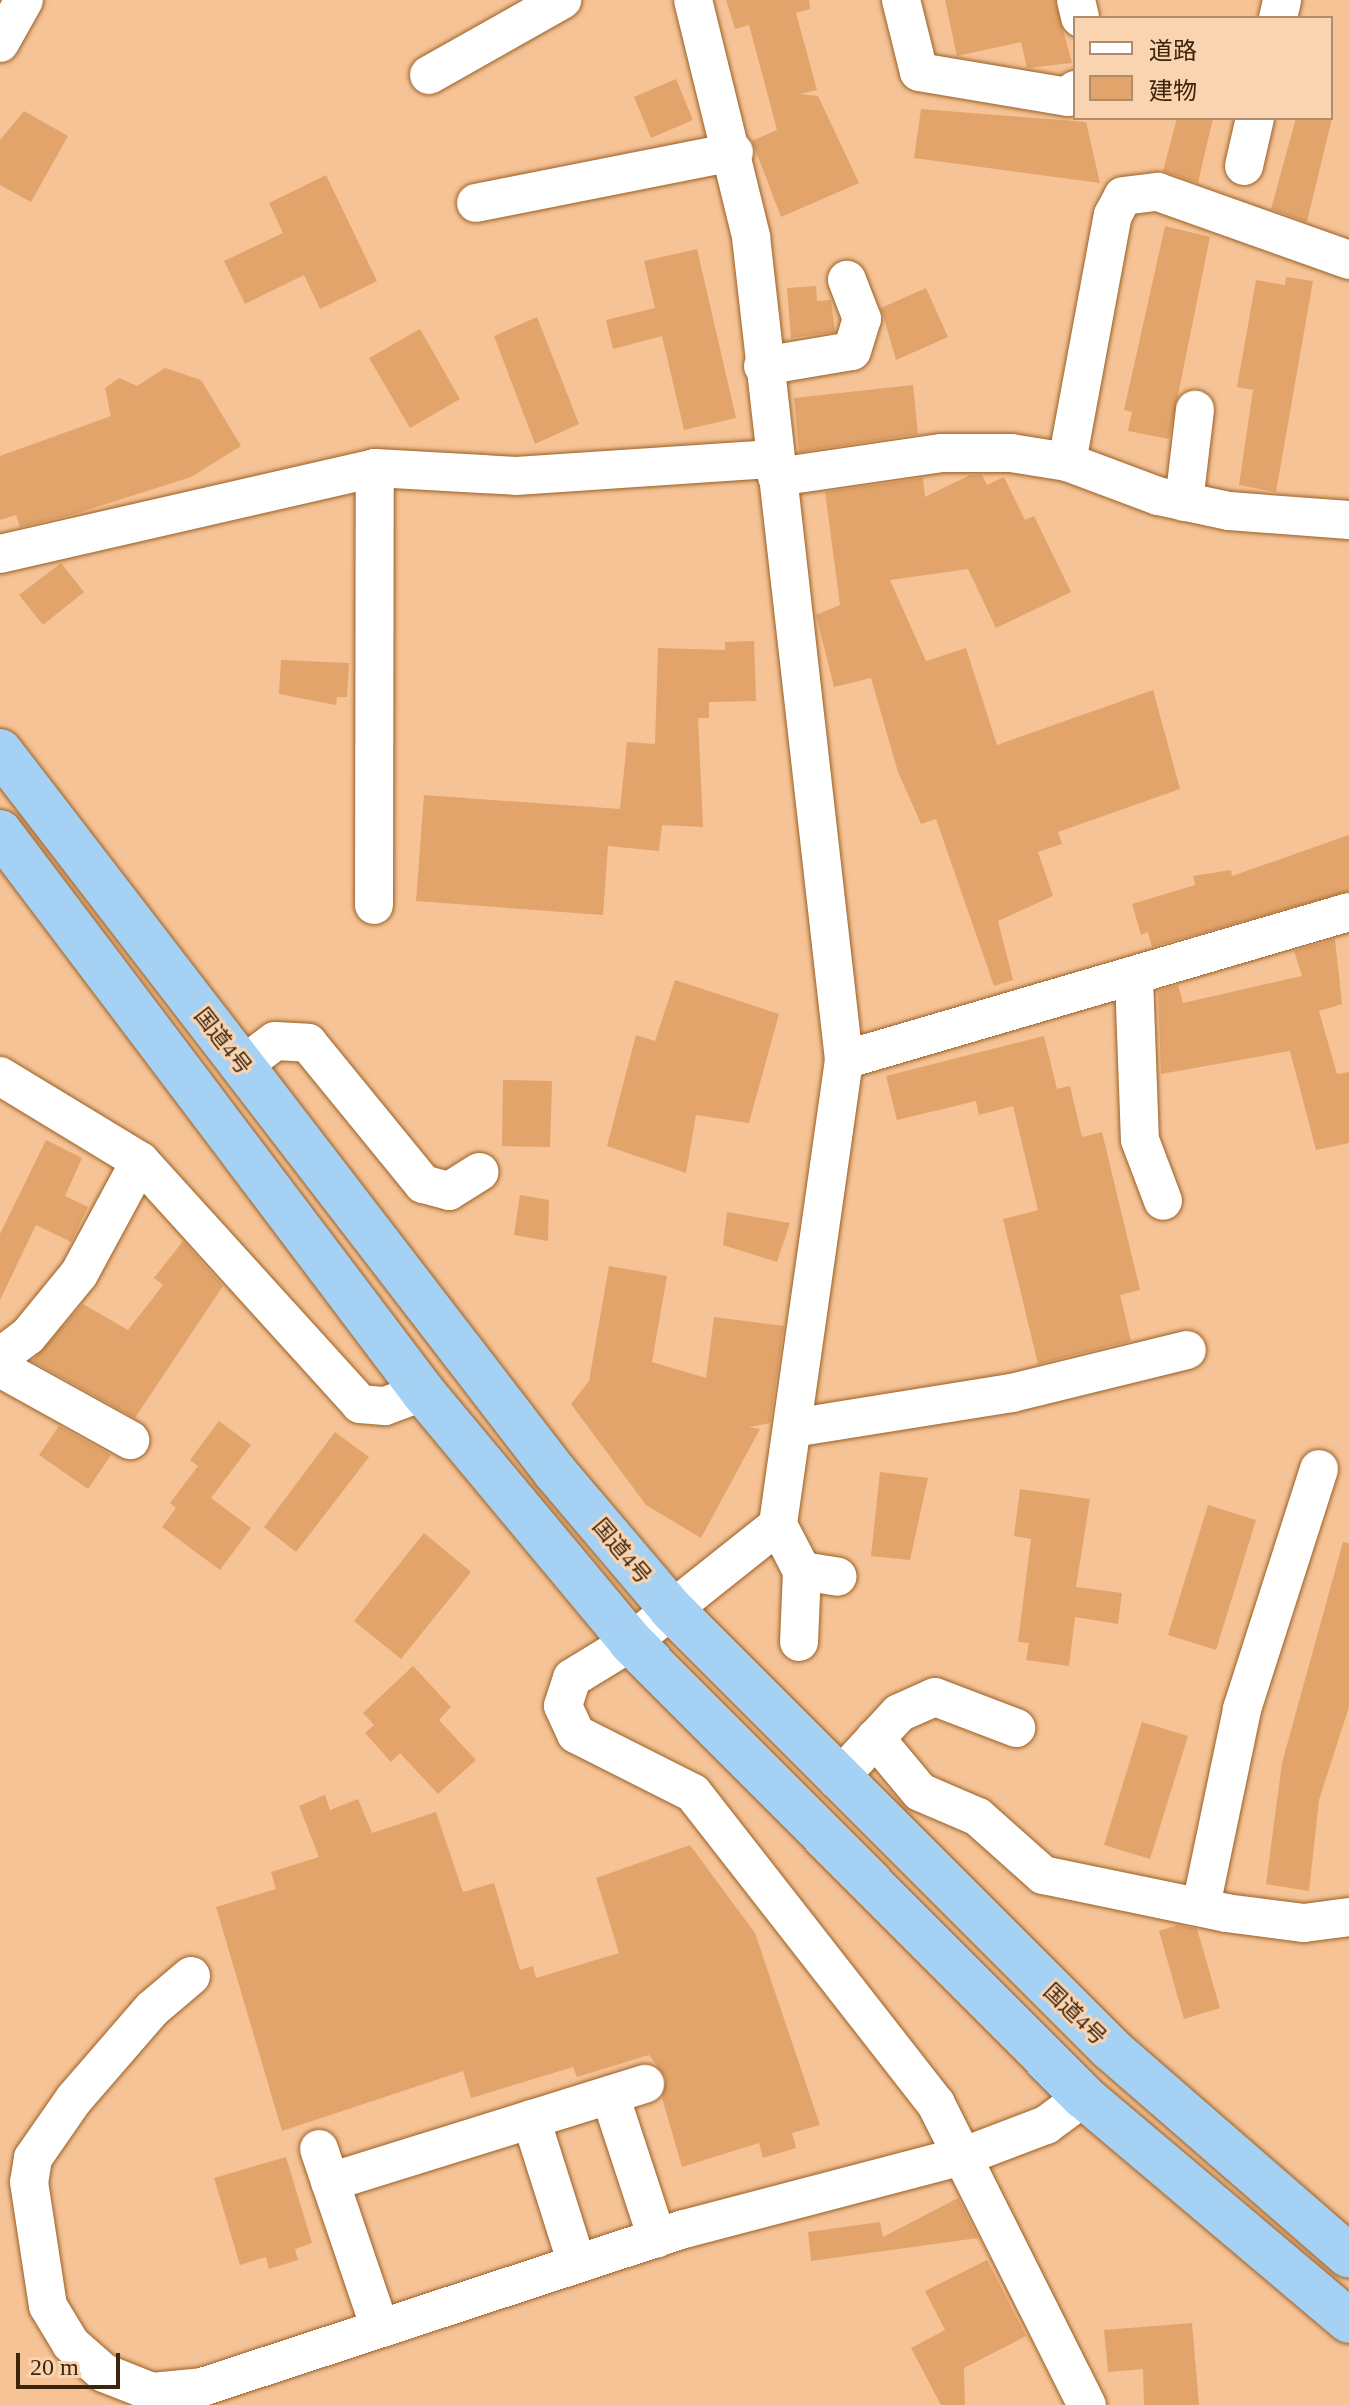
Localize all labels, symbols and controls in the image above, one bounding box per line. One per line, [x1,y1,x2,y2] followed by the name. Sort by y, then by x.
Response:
[1073,16,1333,120] legend
[1149,38,1197,64] text: 道路
[1149,78,1197,104] text: 建物
[189,1003,257,1079] street label: 国道4号
[587,1513,657,1589] street label: 国道4号
[1038,1978,1112,2050] street label: 国道4号
[20,2337,124,2387] scale bar
[30,2354,79,2380] text: 20 m

